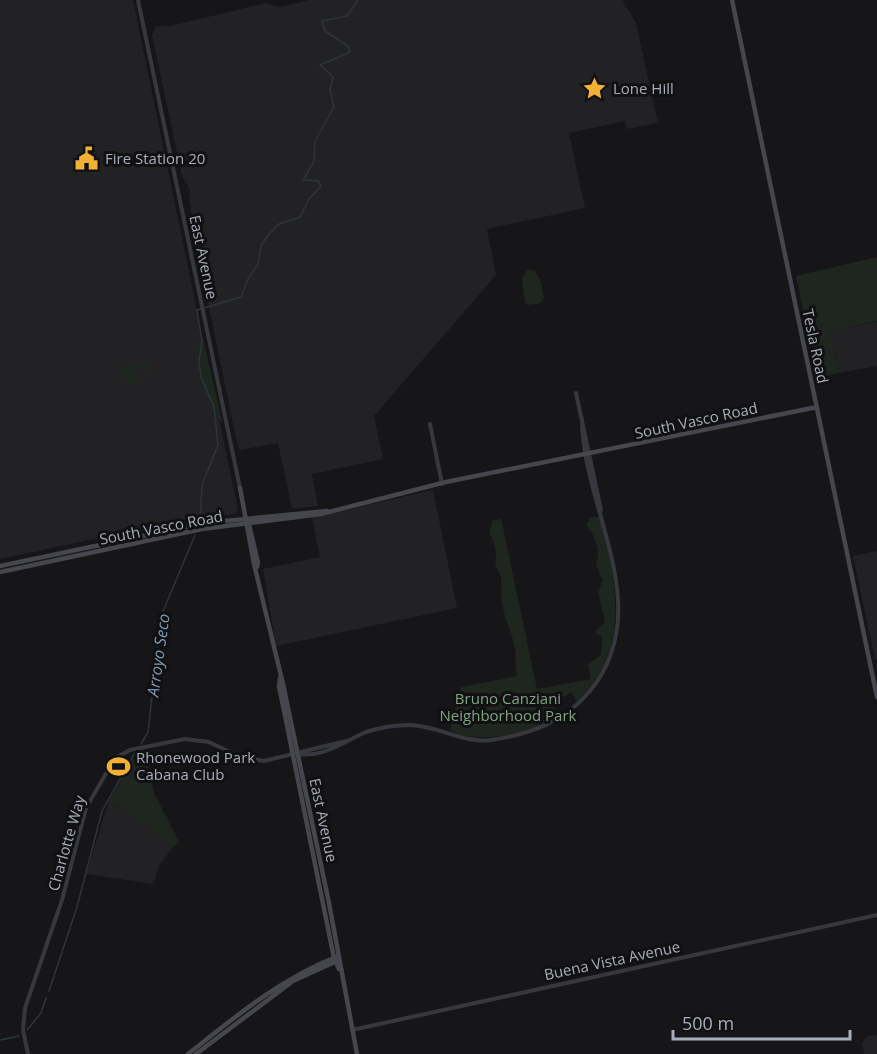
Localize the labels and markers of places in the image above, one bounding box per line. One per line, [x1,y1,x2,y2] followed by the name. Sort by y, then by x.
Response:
[582,75,608,101] place icon: Lone Hill
[613,78,674,98] place label: Lone Hill
[74,145,100,171] public building icon: Fire Station 20
[105,148,205,168] place label: Fire Station 20
[136,747,255,784] place label: Rhonewood Park Cabana Club
[105,753,131,779] sports icon: Rhonewood Park Cabana Club

